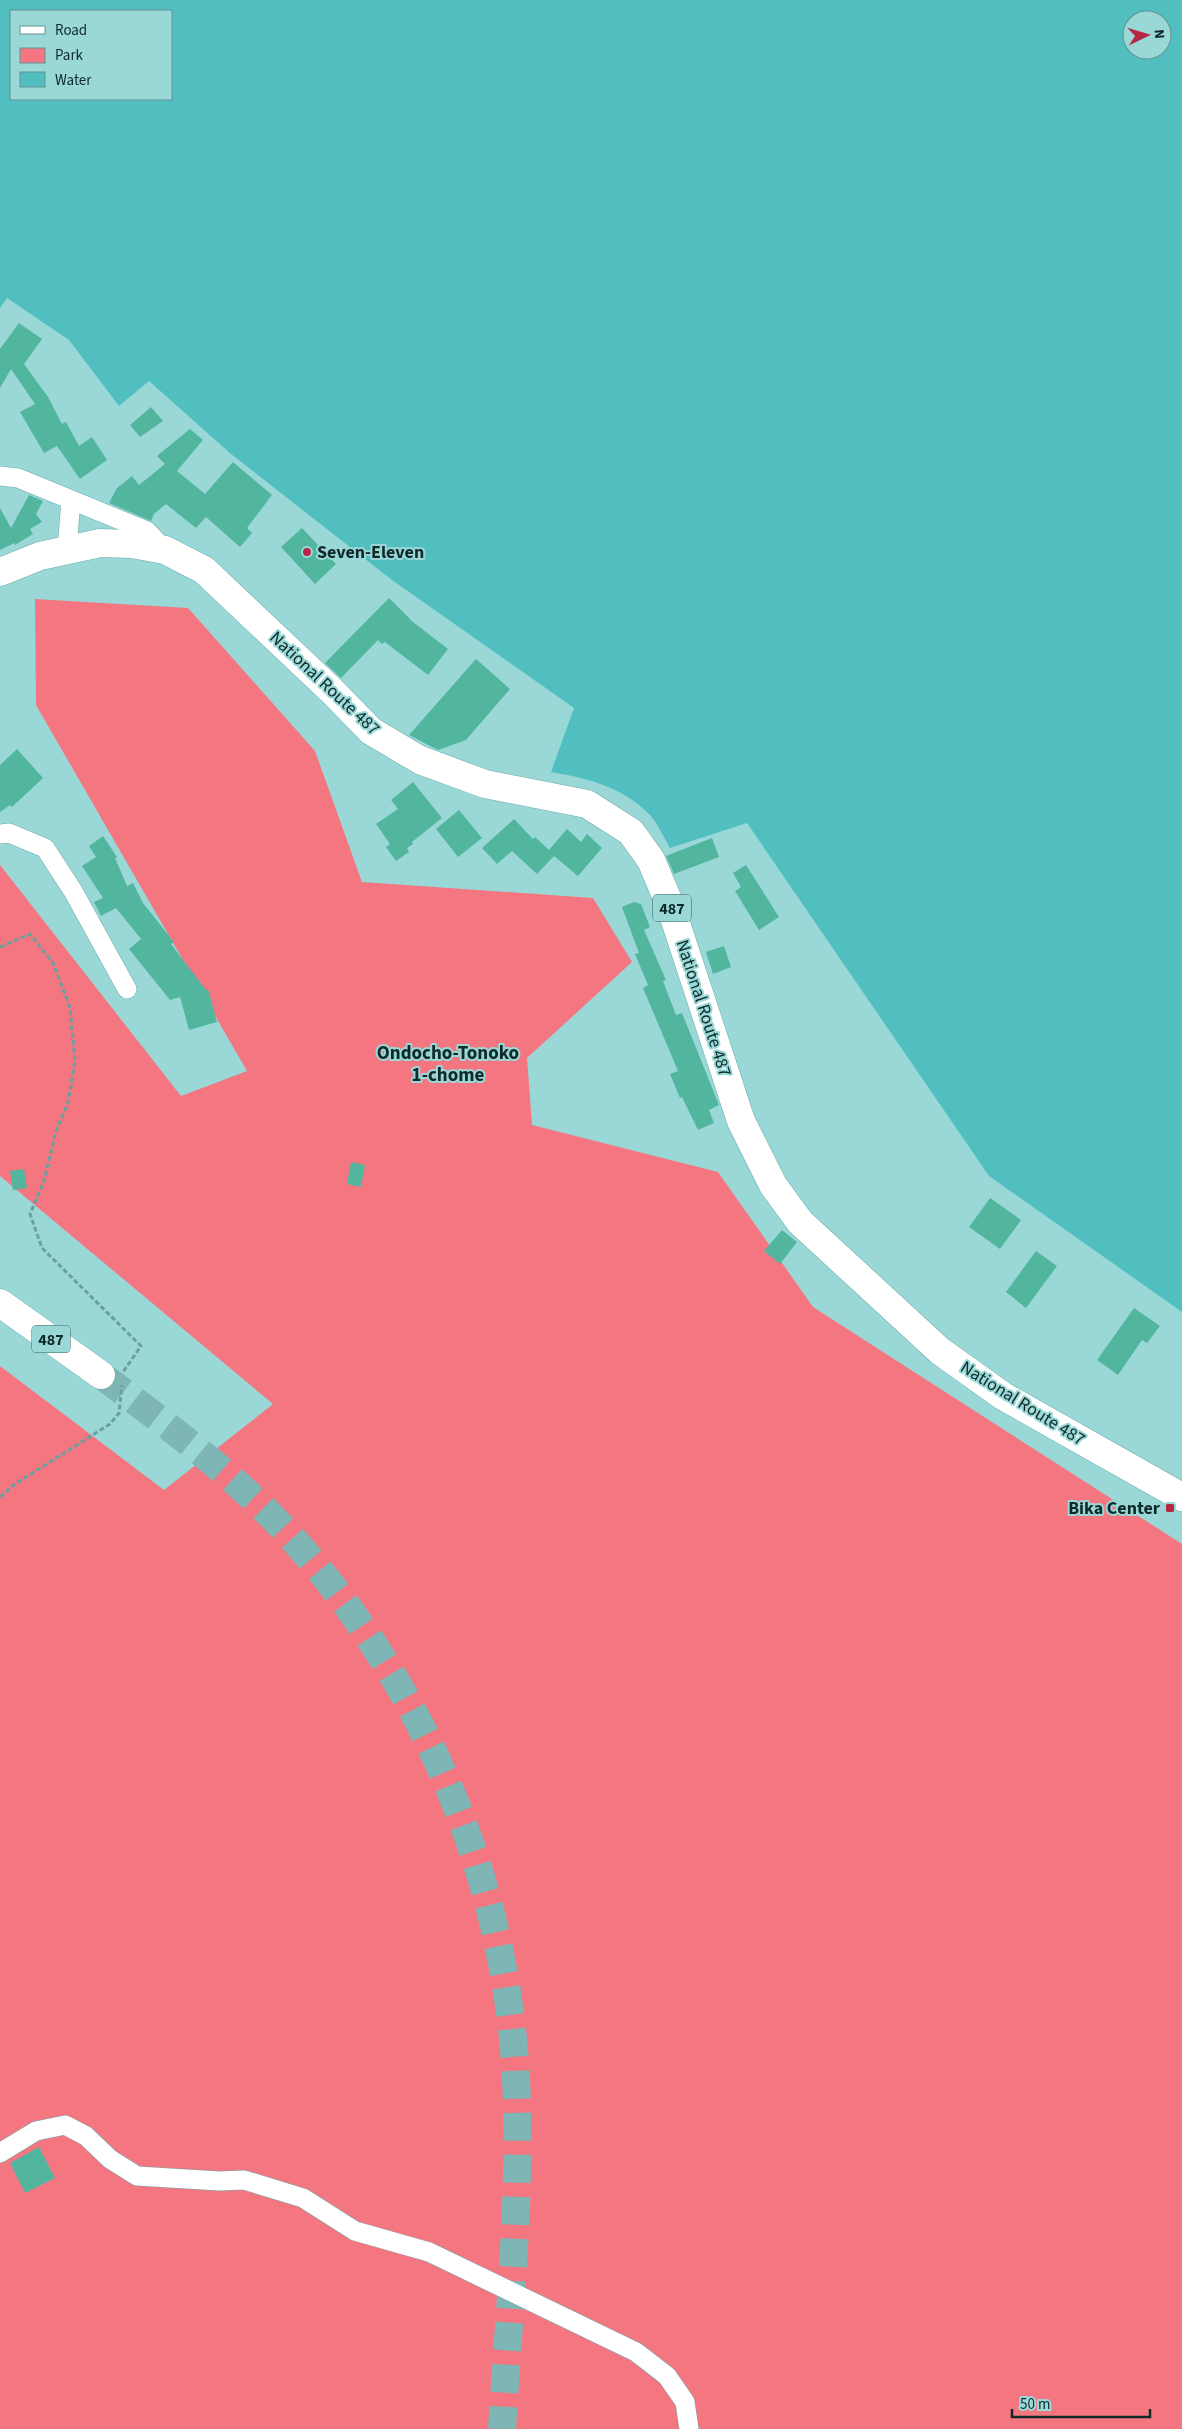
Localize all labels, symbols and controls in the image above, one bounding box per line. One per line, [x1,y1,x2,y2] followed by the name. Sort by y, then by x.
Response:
[10,10,172,100] legend
[1122,10,1172,60] north arrow
[55,20,87,41] text: Road
[1149,28,1169,39] text: N
[55,45,84,66] text: Park
[55,70,92,91] text: Water
[317,540,424,565] place label: Seven-Eleven
[301,546,313,558] marker: Seven-Eleven
[264,626,385,741] street label: National Route 487
[653,894,691,921] road number: 487
[670,936,737,1080] street label: National Route 487
[377,1040,519,1089] district label: Ondocho-Tonoko 1-chome
[32,1326,70,1352] road number: 487
[956,1355,1090,1452] street label: National Route 487
[1068,1496,1161,1521] place label: Bika Center
[1164,1502,1176,1514] marker: Bika Center
[1012,2386,1150,2418] scale bar
[1020,2394,1050,2415] text: 50 m

